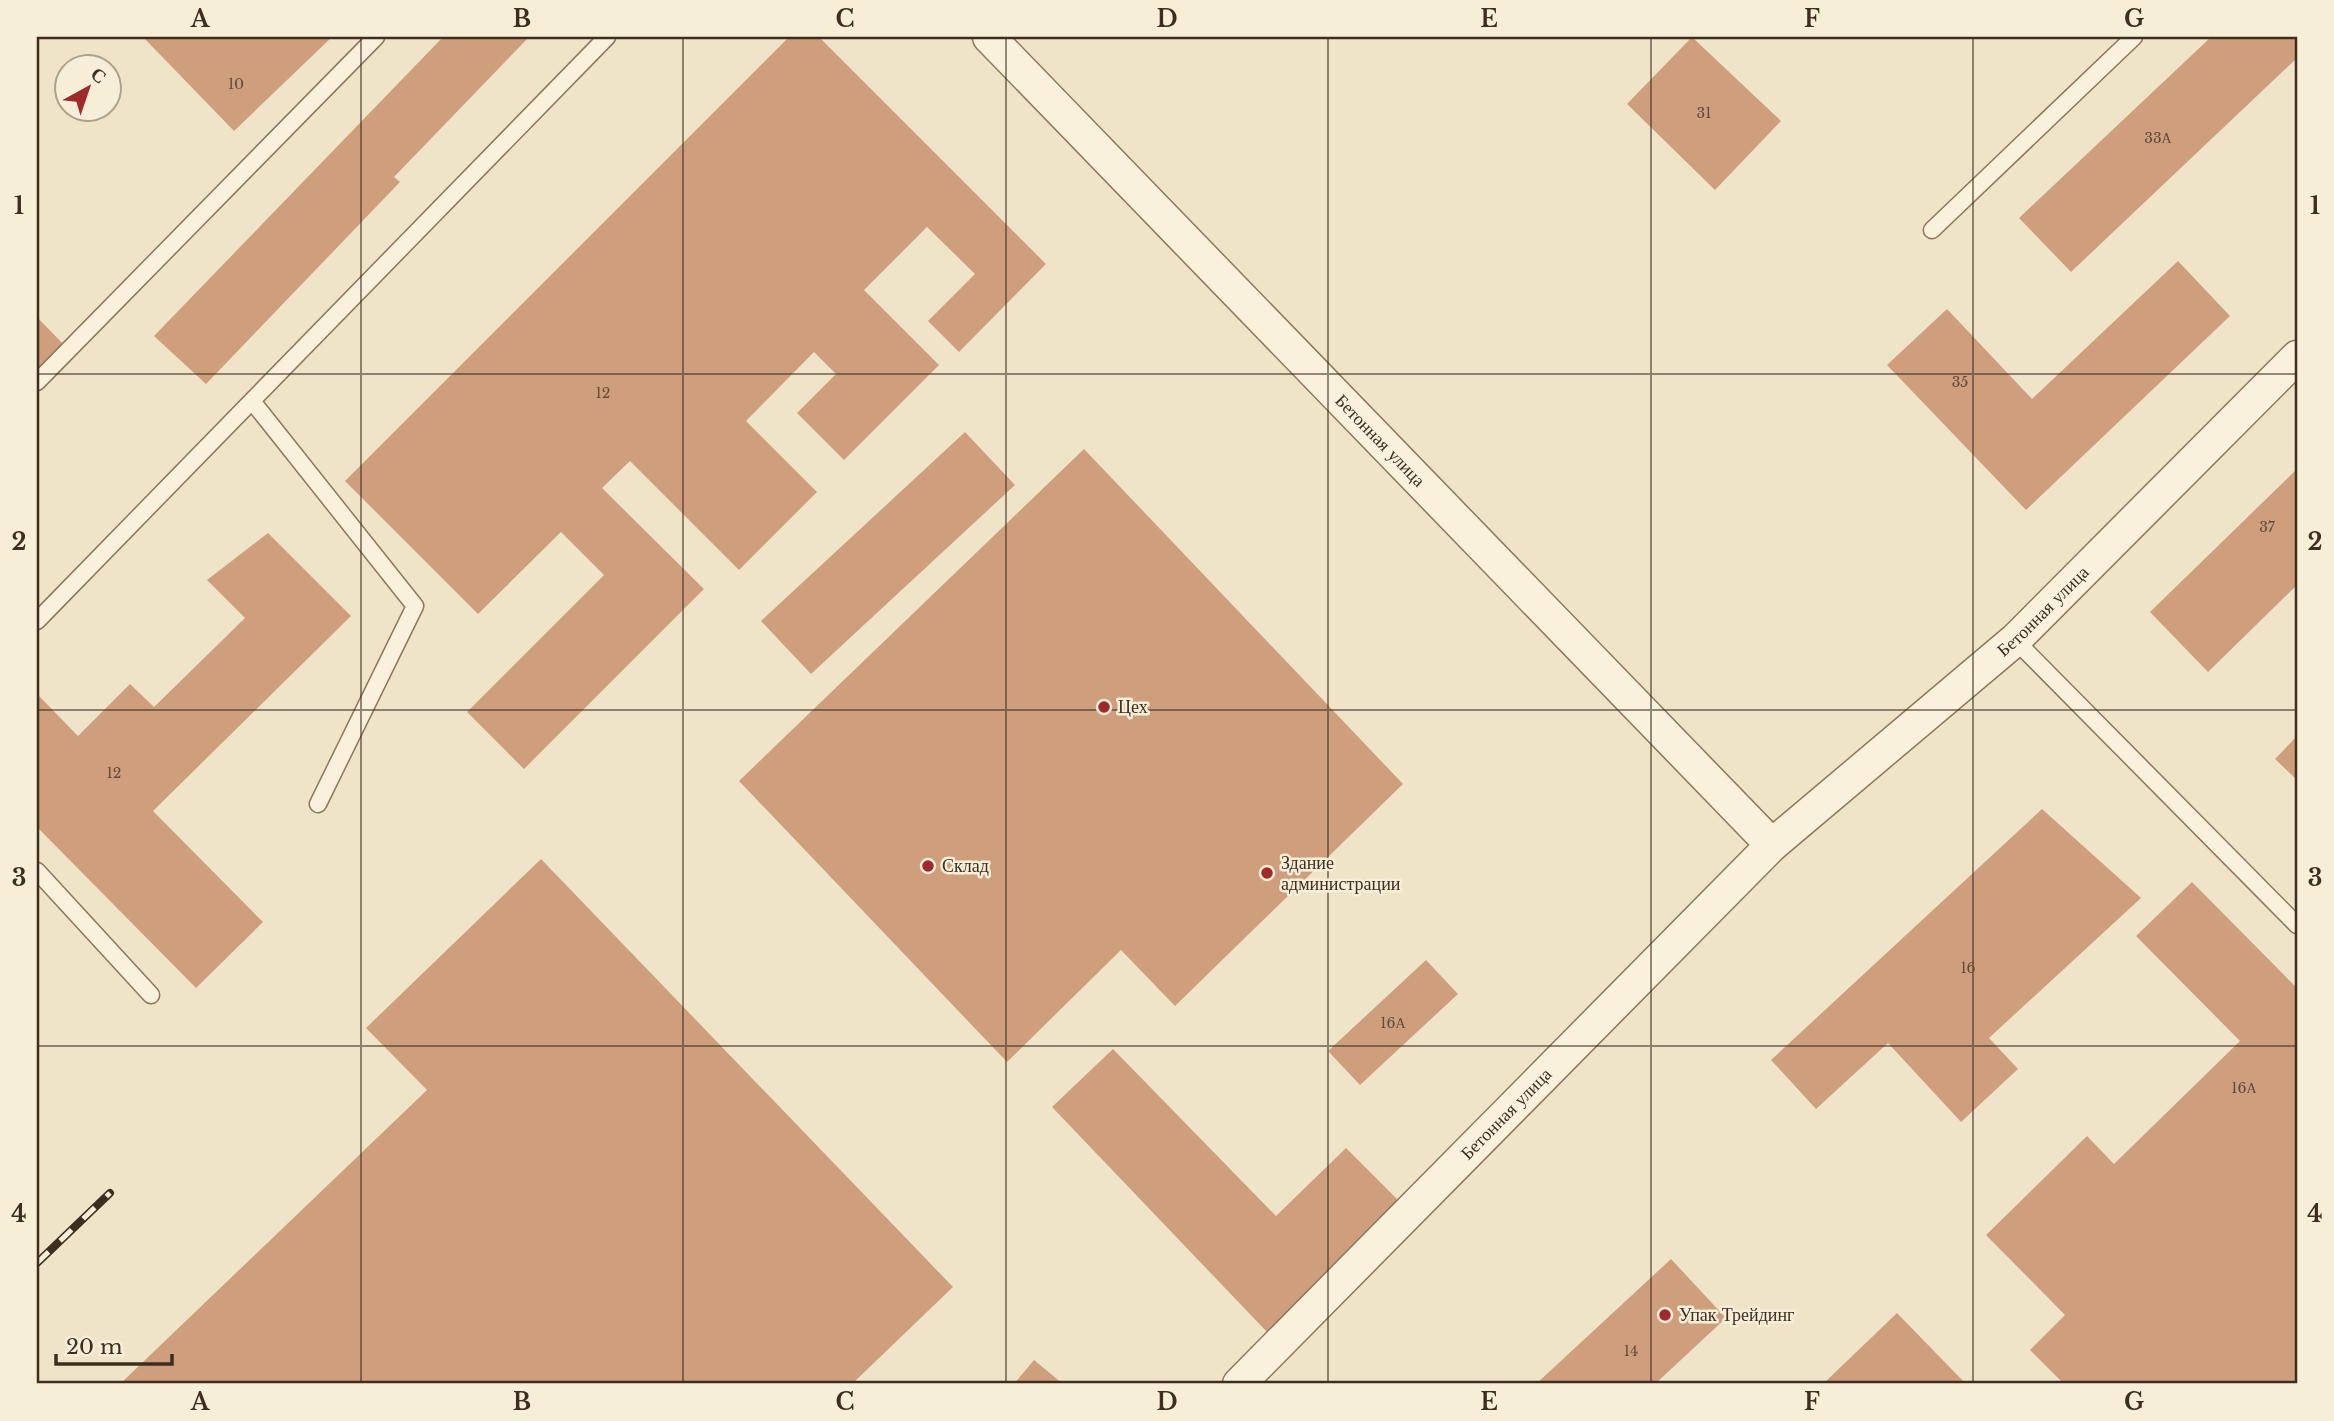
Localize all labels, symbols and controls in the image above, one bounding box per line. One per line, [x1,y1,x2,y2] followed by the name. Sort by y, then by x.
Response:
[190,5,211,33] text: A
[513,5,531,33] text: B
[836,5,854,33] text: C
[1156,5,1178,33] text: D
[1480,5,1498,33] text: E
[1804,5,1820,33] text: F
[2124,5,2144,33] text: G
[52,52,122,122] north arrow
[86,62,111,89] text: С
[228,75,244,93] house number: 10
[1697,104,1711,122] house number: 31
[2144,129,2173,147] house number: 33А
[14,192,24,220] text: 1
[2310,192,2320,220] text: 1
[1952,373,1968,391] house number: 35
[596,384,610,402] house number: 12
[1330,390,1430,491] street label: Бетонная улица
[2259,518,2276,536] house number: 37
[12,528,26,556] text: 2
[2308,528,2322,556] text: 2
[1993,561,2093,661] street label: Бетонная улица
[1118,696,1148,718] place label: Цех
[1096,699,1112,715] marker: Цех
[107,764,121,782] house number: 12
[1281,852,1401,895] place label: Здание администрации
[942,855,989,877] place label: Склад
[920,858,936,874] marker: Склад
[12,864,26,892] text: 3
[2308,864,2322,892] text: 3
[1259,865,1275,881] marker: Здание администрации
[1960,959,1976,977] house number: 16
[1380,1014,1407,1032] house number: 16А
[1456,1063,1556,1164] street label: Бетонная улица
[2231,1079,2258,1097] house number: 16А
[11,1200,27,1228] text: 4
[2307,1200,2323,1228] text: 4
[1679,1304,1794,1326] place label: Упак Трейдинг
[1657,1307,1673,1323] marker: Упак Трейдинг
[56,1323,172,1367] scale bar
[66,1334,123,1360] text: 20 m
[1624,1342,1638,1360] house number: 14
[190,1388,211,1416] text: A
[513,1388,531,1416] text: B
[836,1388,854,1416] text: C
[1156,1388,1178,1416] text: D
[1480,1388,1498,1416] text: E
[1804,1388,1820,1416] text: F
[2124,1388,2144,1416] text: G

